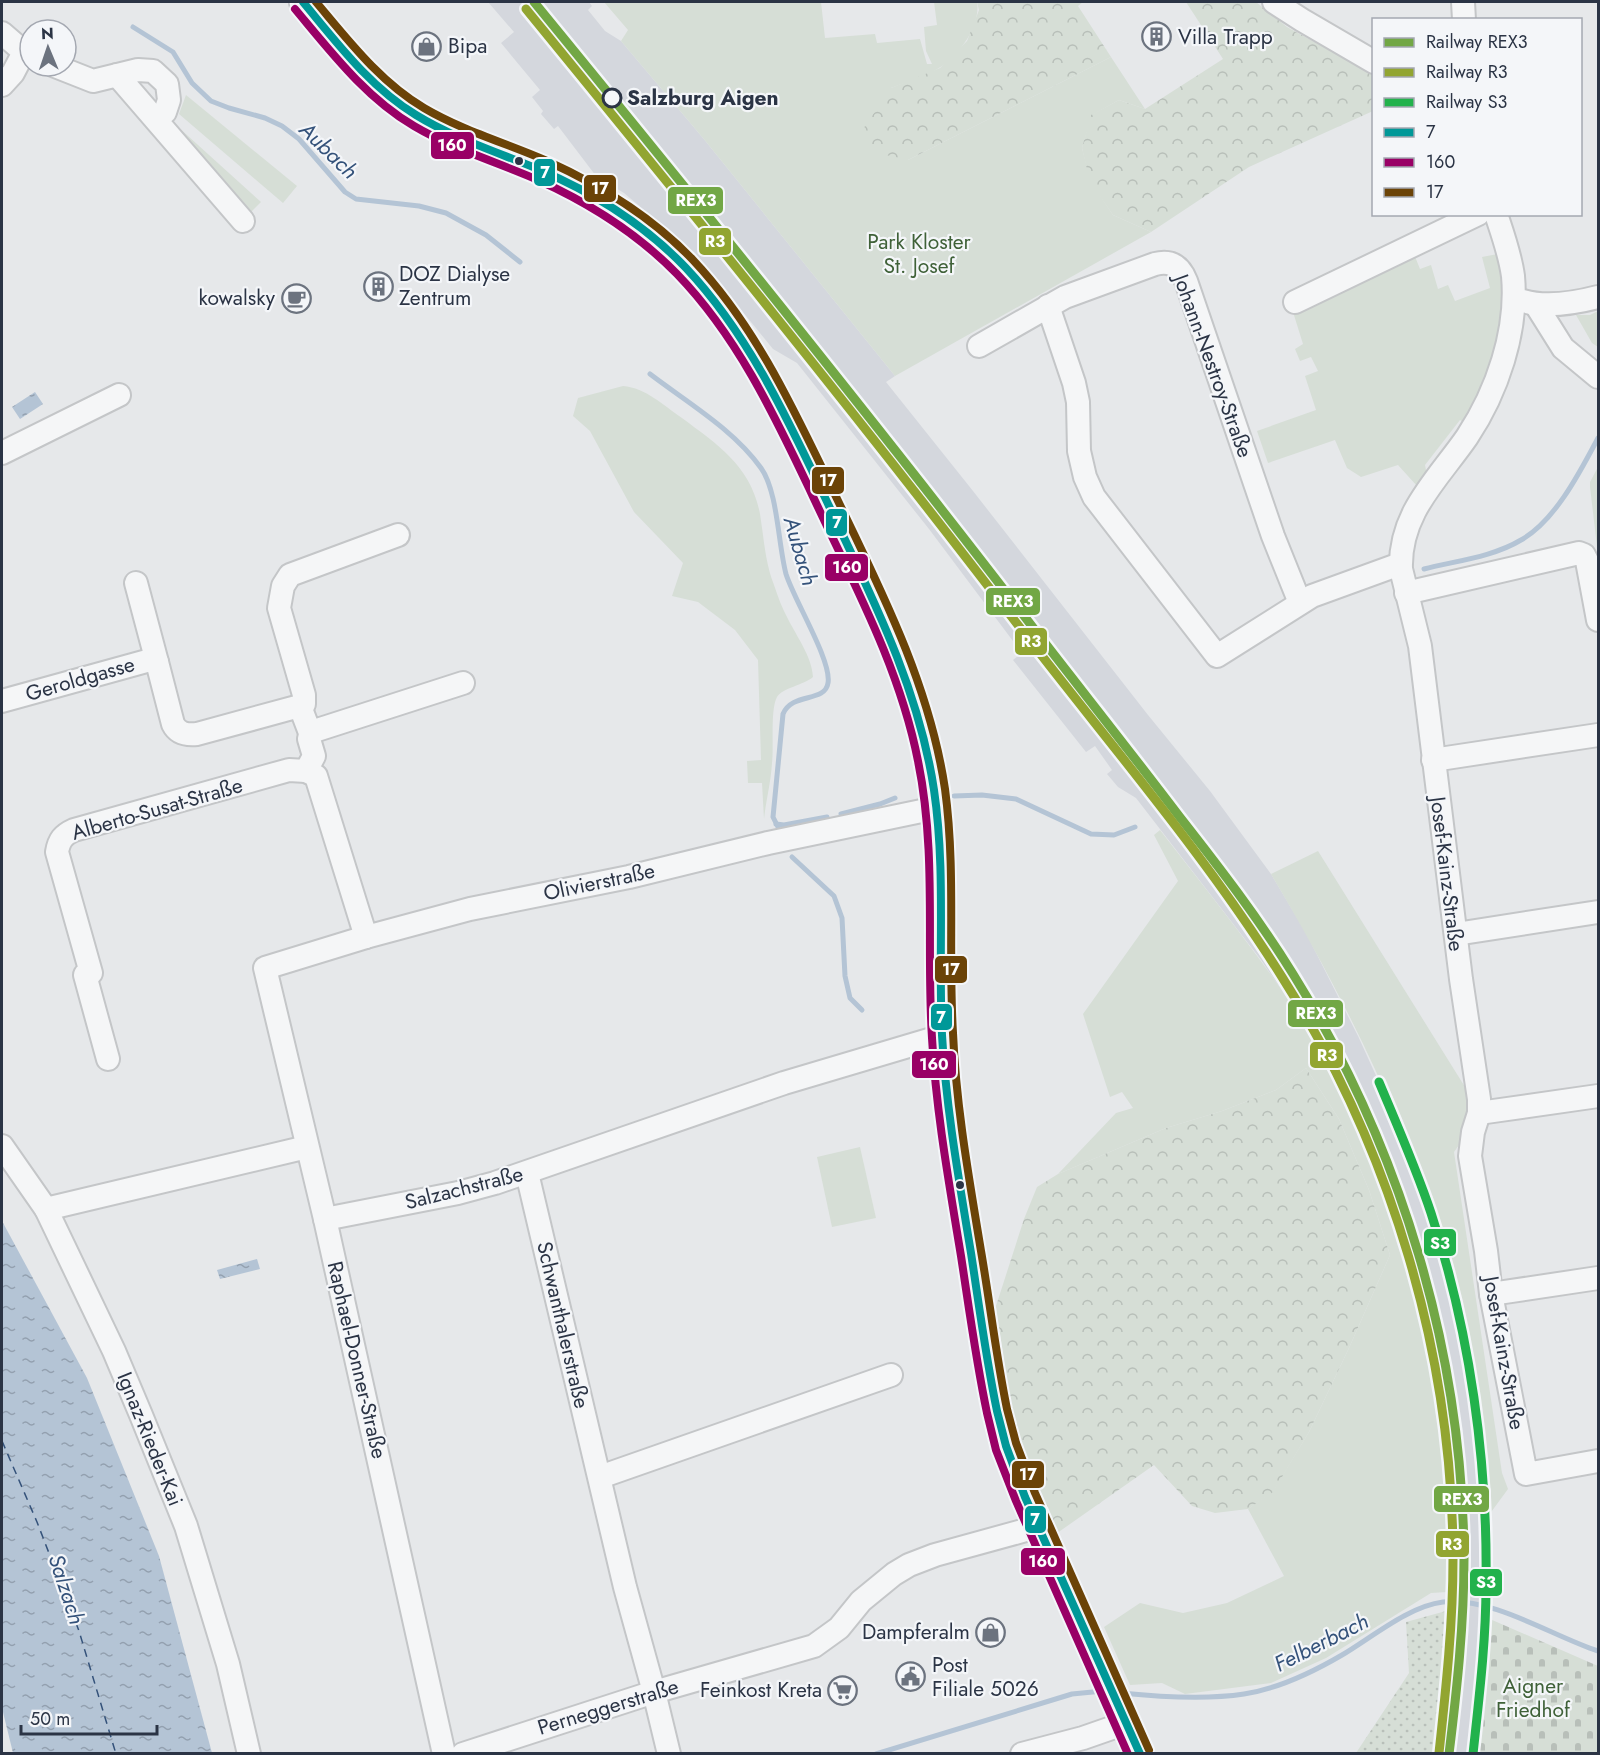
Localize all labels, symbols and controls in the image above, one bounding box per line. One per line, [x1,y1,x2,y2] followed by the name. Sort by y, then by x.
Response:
[18,18,78,78] north arrow
[1372,18,1582,216] legend
[1141,21,1173,53] building icon: Villa Trapp
[41,22,54,45] text: N
[1178,22,1273,52] place label: Villa Trapp
[1426,29,1528,55] text: Railway REX3
[411,30,443,62] shop icon: Bipa
[448,31,487,61] place label: Bipa
[1426,59,1508,85] text: Railway R3
[627,83,779,113] place label: Salzburg Aigen
[602,88,622,108] marker: Salzburg Aigen
[1426,89,1508,115] text: Railway S3
[292,113,365,186] water label: Aubach
[1426,119,1436,145] text: 7
[430,131,475,160] line badge: 160
[437,134,467,157] text: 160
[1426,149,1455,175] text: 160
[513,155,525,167] unlabelled marker
[533,158,556,187] line badge: 7
[540,161,550,184] text: 7
[583,174,617,203] line badge: 17
[591,177,609,200] text: 17
[1426,179,1444,205] text: 17
[667,186,724,215] line badge: REX3
[676,189,717,212] text: REX3
[698,227,732,256] line badge: R3
[867,227,971,281] park label: Park Kloster St. Josef
[705,230,725,253] text: R3
[399,259,510,313] place label: DOZ Dialyse Zentrum
[1165,267,1260,462] street label: Johann-Nestroy-Straße
[362,270,394,302] building icon: DOZ Dialyse Zentrum
[280,282,312,314] cafe icon: kowalsky
[198,283,276,313] place label: kowalsky
[811,466,845,495] line badge: 17
[819,469,837,492] text: 17
[825,508,848,537] line badge: 7
[832,511,842,534] text: 7
[776,512,826,589] water label: Aubach
[824,553,869,582] line badge: 160
[832,556,862,579] text: 160
[985,587,1041,616] line badge: REX3
[993,590,1034,613] text: REX3
[1014,627,1048,656] line badge: R3
[1021,630,1041,653] text: R3
[22,649,138,709] street label: Geroldgasse
[68,770,246,848] street label: Alberto-Susat-Straße
[1422,792,1471,953] street label: Josef-Kainz-Straße
[541,856,658,908] street label: Olivierstraße
[934,955,968,984] line badge: 17
[942,958,960,981] text: 17
[1287,999,1344,1028] line badge: REX3
[1296,1002,1337,1025] text: REX3
[930,1003,953,1031] line badge: 7
[936,1006,946,1029] text: 7
[1309,1041,1344,1069] line badge: R3
[1317,1044,1337,1067] text: R3
[911,1050,957,1079] line badge: 160
[919,1053,949,1076] text: 160
[402,1159,526,1217] street label: Salzachstraße
[954,1179,966,1191] unlabelled marker
[1423,1228,1457,1257] line badge: S3
[1430,1232,1450,1255] text: S3
[529,1239,597,1412] street label: Schwanthalerstraße
[320,1258,394,1462] street label: Raphael-Donner-Straße
[1475,1271,1532,1432] street label: Josef-Kainz-Straße
[109,1367,191,1511] street label: Ignaz-Rieder-Kai
[1011,1460,1045,1489] line badge: 17
[1019,1463,1037,1486] text: 17
[1433,1485,1490,1513] line badge: REX3
[1442,1488,1483,1511] text: REX3
[1024,1505,1047,1534] line badge: 7
[1030,1508,1040,1531] text: 7
[1435,1530,1470,1558] line badge: R3
[1442,1533,1462,1556] text: R3
[1020,1547,1066,1576] line badge: 160
[41,1550,93,1628] water label: Salzach
[1028,1550,1058,1573] text: 160
[1469,1568,1503,1597] line badge: S3
[1476,1571,1496,1594] text: S3
[1268,1605,1374,1679] water label: Felberbach
[975,1616,1007,1648] shop icon: Dampferalm
[862,1617,970,1647] place label: Dampferalm
[932,1650,1039,1704] place label: Post Filiale 5026
[895,1661,927,1693] public building icon: Post Filiale 5026
[534,1671,682,1743] street label: Perneggerstraße
[1496,1671,1571,1725] park label: Aigner Friedhof
[827,1674,859,1706] supermarket icon: Feinkost Kreta
[700,1675,822,1705] place label: Feinkost Kreta
[21,1698,158,1736] scale bar
[30,1706,70,1732] text: 50 m

